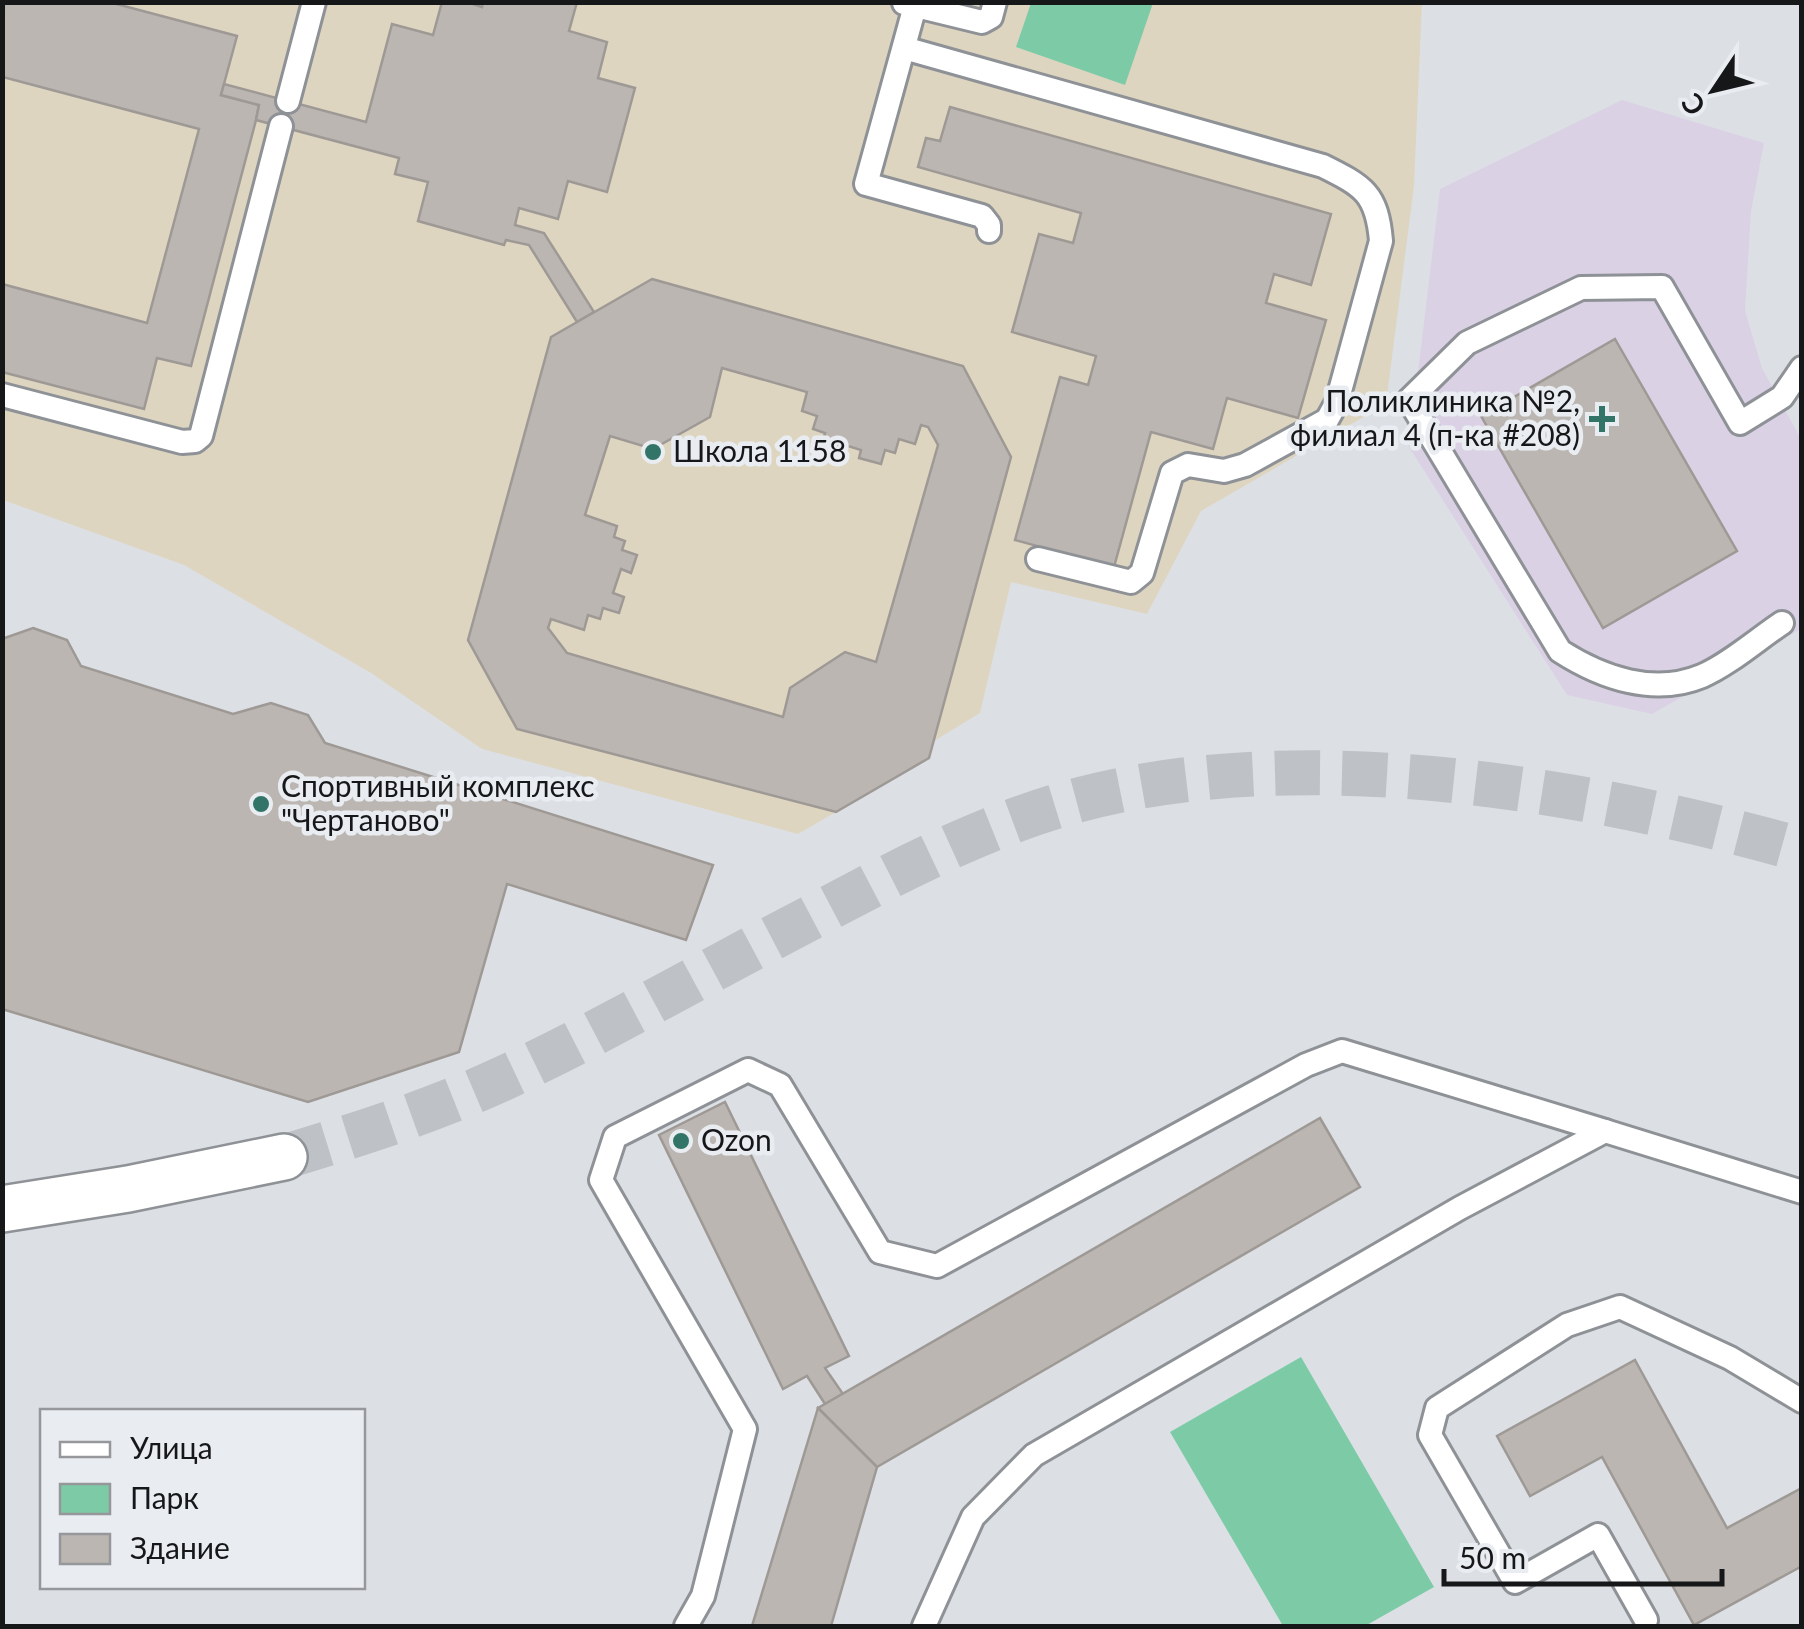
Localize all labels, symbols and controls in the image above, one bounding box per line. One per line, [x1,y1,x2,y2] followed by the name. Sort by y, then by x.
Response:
[1664,40,1764,140] north arrow
[1673,87,1712,122] text: С
[1290,382,1580,452] place label: Поликлиника №2, филиал 4 (п-ка #208)
[1589,406,1615,432] marker: Поликлиника №2, филиал 4 (п-ка #208)
[673,432,846,468] place label: Школа 1158
[642,441,664,463] marker: Школа 1158
[281,767,595,837] place label: Спортивный комплекс "Чертаново"
[250,793,272,815] marker: Спортивный комплекс "Чертаново"
[701,1121,772,1157] place label: Ozon
[670,1130,692,1152] marker: Ozon
[40,1409,365,1589] legend
[130,1429,213,1465] text: Улица
[130,1479,199,1515] text: Парк
[1444,1524,1722,1586] scale bar
[130,1529,230,1565] text: Здание
[1459,1539,1526,1575] text: 50 m

